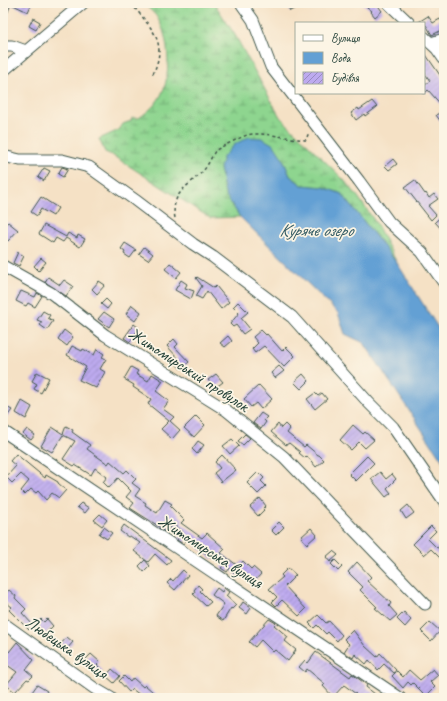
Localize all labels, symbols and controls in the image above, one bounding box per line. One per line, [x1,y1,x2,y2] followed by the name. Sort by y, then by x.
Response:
[295,22,425,94] legend
[331,30,360,46] text: Вулиця
[331,50,352,66] text: Вода
[331,70,360,86] text: Будівля
[279,219,355,241] water label: Куряче озеро
[124,323,255,417] street label: Житомирський провулок
[154,510,268,594] street label: Житомирська вулиця
[22,611,113,684] street label: Любецька вулиця

